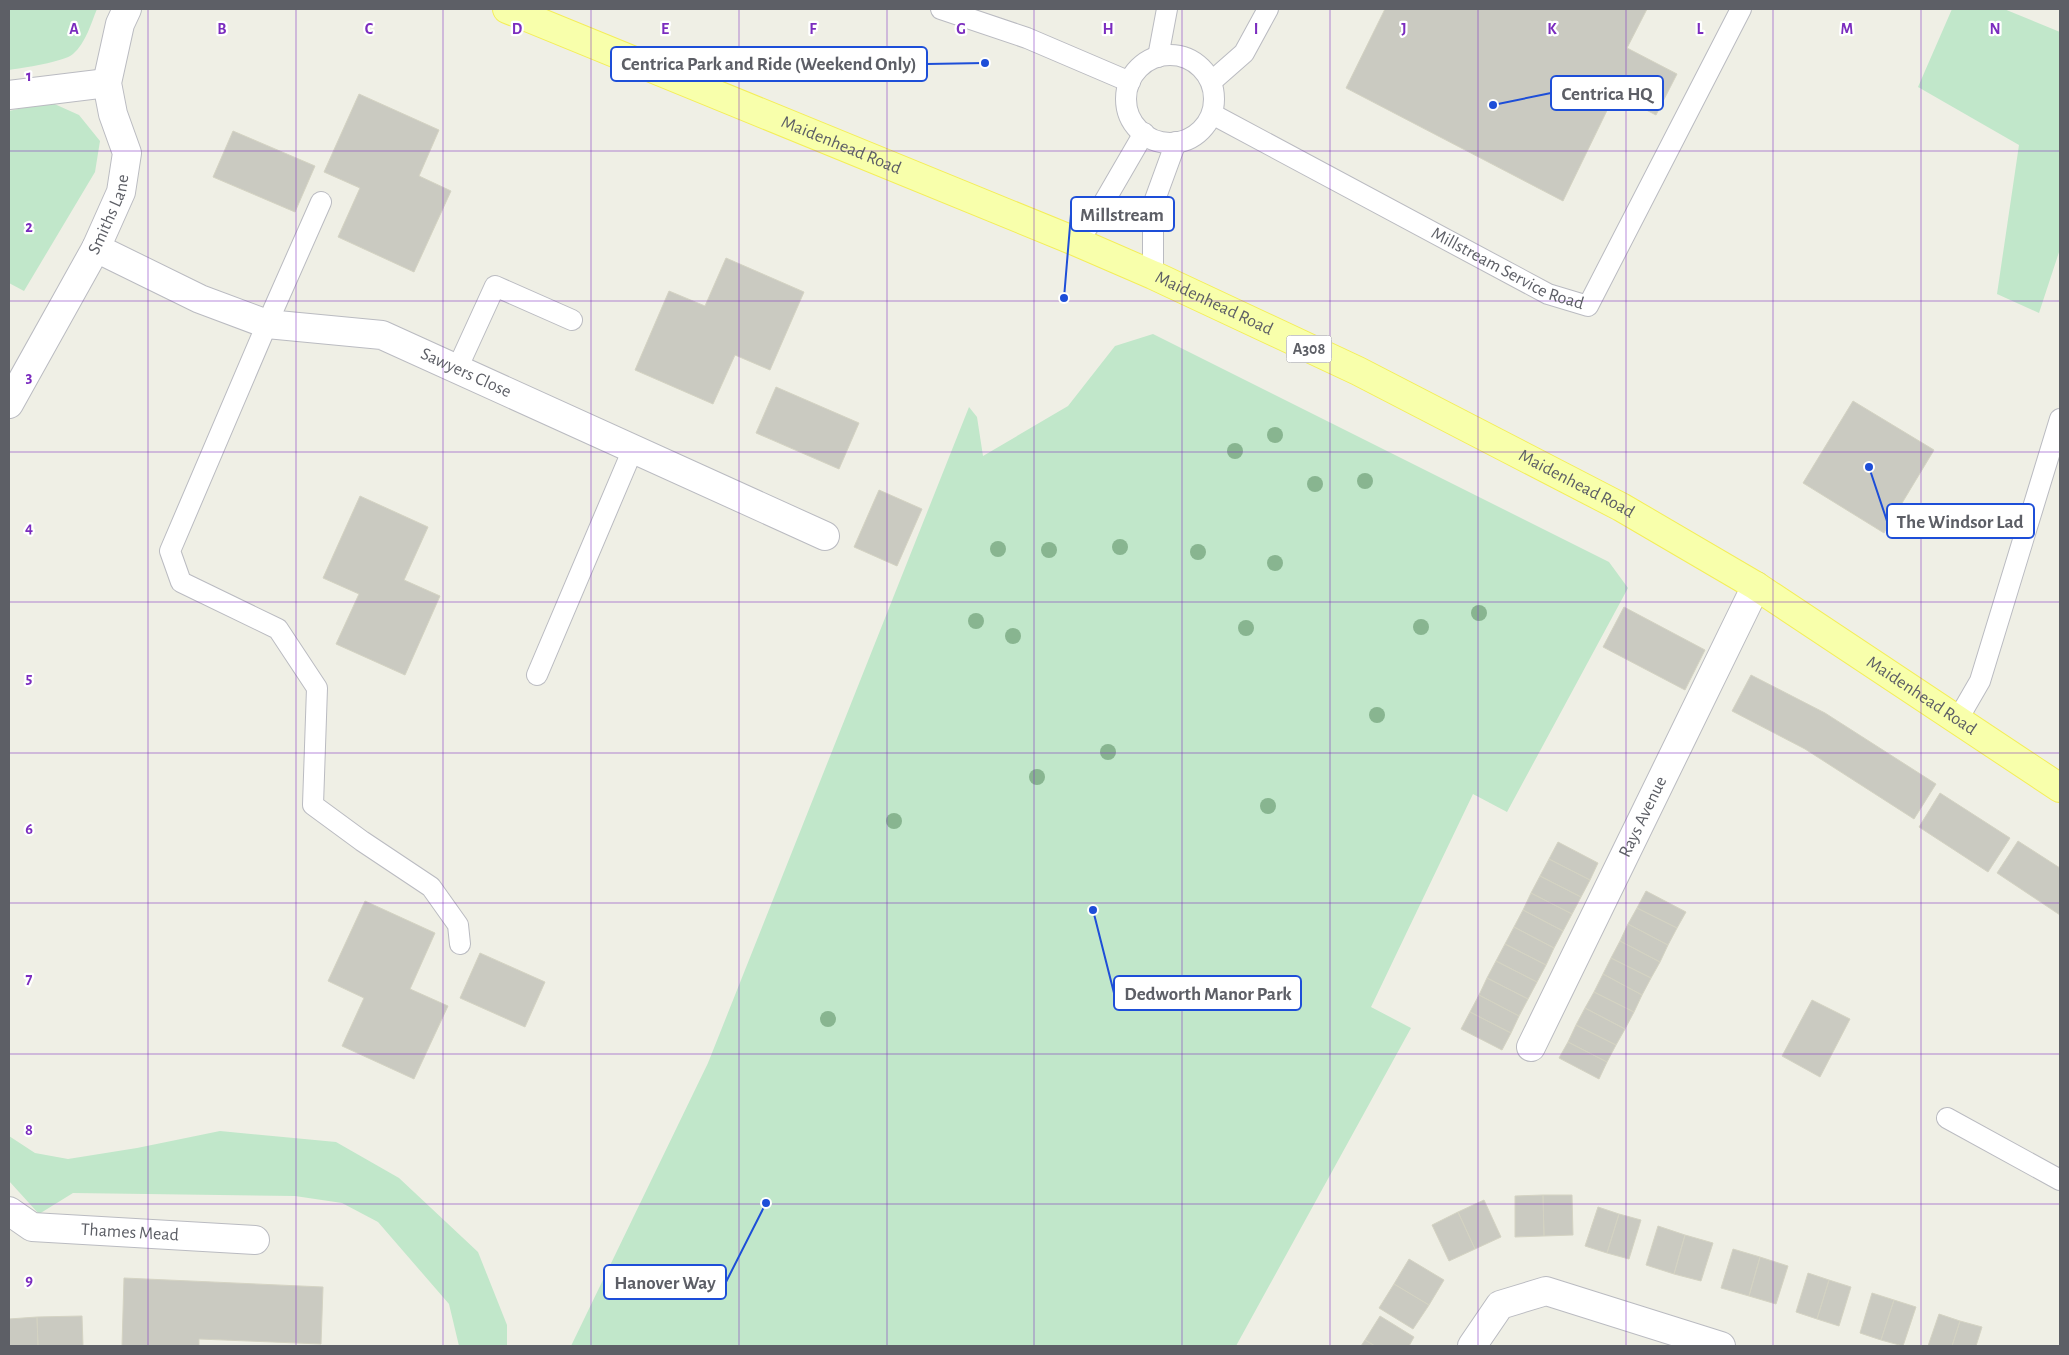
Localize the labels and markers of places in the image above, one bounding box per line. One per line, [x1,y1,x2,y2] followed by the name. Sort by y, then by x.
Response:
[611,47,927,81] callout: Centrica Park and Ride (Weekend Only)
[1551,76,1663,110] callout: Centrica HQ
[1071,197,1174,231] callout: Millstream
[1887,504,2034,538] callout: The Windsor Lad
[1114,976,1301,1010] callout: Dedworth Manor Park
[604,1265,726,1299] callout: Hanover Way

